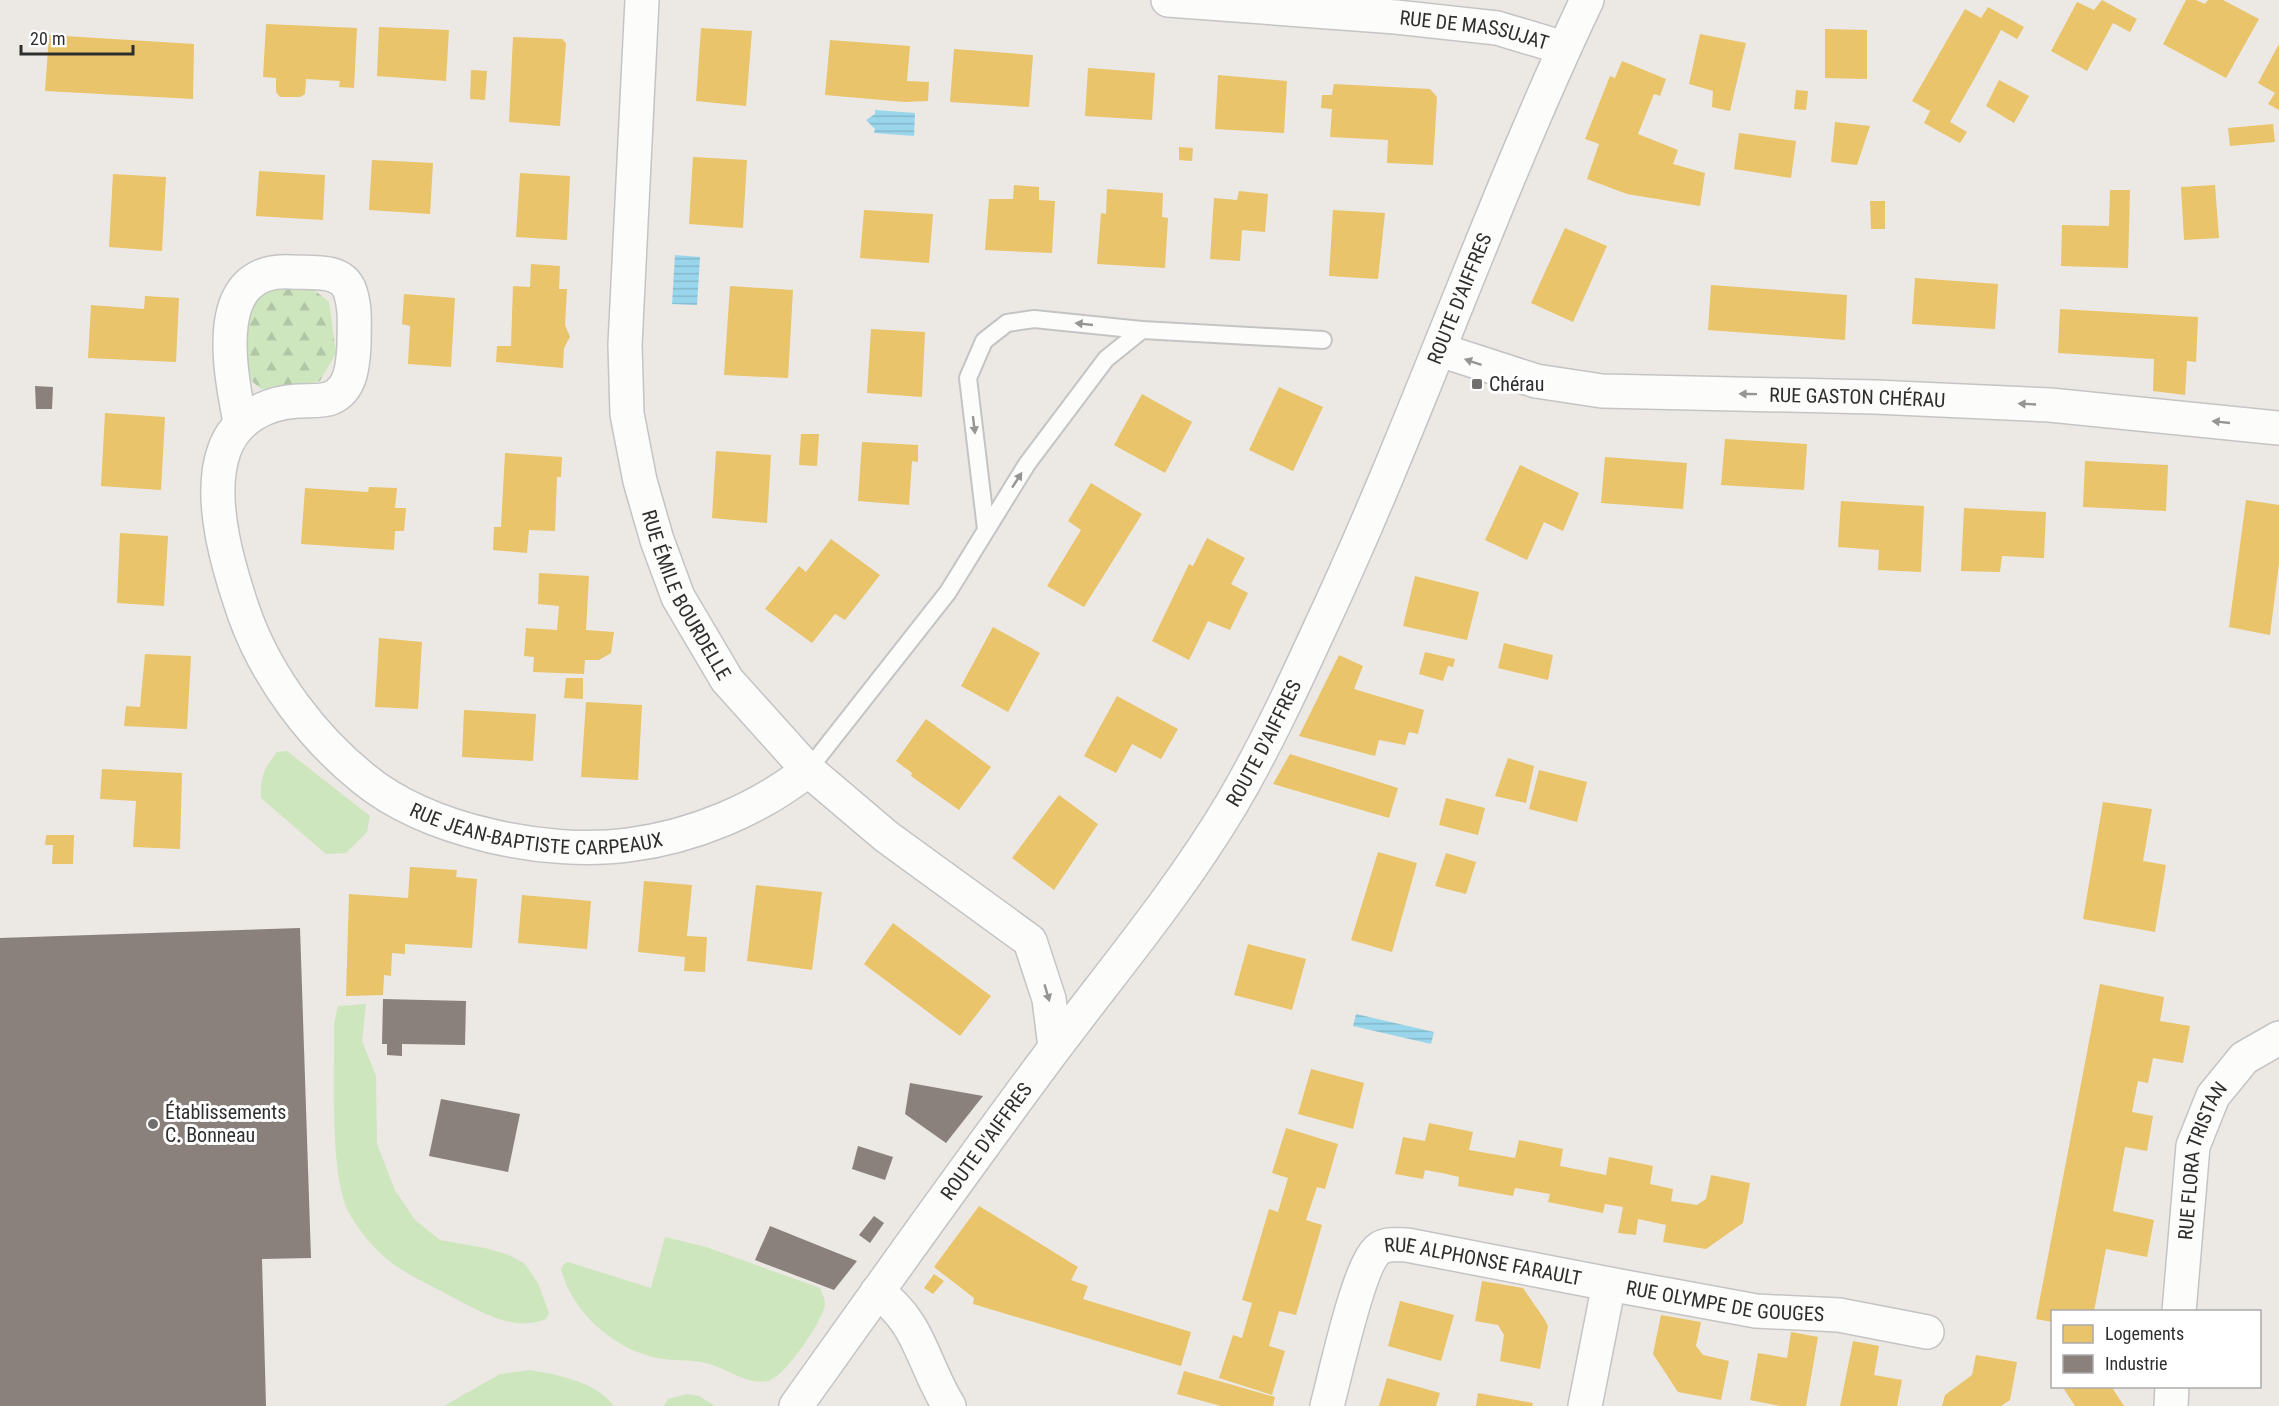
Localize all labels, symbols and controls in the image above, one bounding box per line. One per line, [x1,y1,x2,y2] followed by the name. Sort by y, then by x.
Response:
[1398,5,1552,55] street label: RUE DE MASSUJAT
[21,18,134,56] scale bar
[30,28,65,49] text: 20 m
[1422,229,1496,368] street label: ROUTE D'AIFFRES
[1075,319,1094,329] one-way arrow
[1464,356,1482,366] one-way arrow
[1489,372,1544,396] place label: Chérau
[1470,377,1484,391] marker: Chérau
[1769,383,1946,412] street label: RUE GASTON CHÉRAU
[1738,390,1757,399] one-way arrow
[2017,400,2036,409] one-way arrow
[969,416,979,435] one-way arrow
[2211,417,2230,427] one-way arrow
[1012,472,1023,488] one-way arrow
[637,507,736,684] street label: RUE ÉMILE BOURDELLE
[1221,676,1306,811] street label: ROUTE D'AIFFRES
[406,797,665,860] street label: RUE JEAN-BAPTISTE CARPEAUX
[1043,984,1052,1002] one-way arrow
[2173,1077,2232,1241] street label: RUE FLORA TRISTAN
[935,1078,1037,1205] street label: ROUTE D'AIFFRES
[165,1100,286,1147] place label: Établissements C. Bonneau
[146,1117,160,1131] marker: Établissements C. Bonneau
[1383,1232,1584,1290] street label: RUE ALPHONSE FARAULT
[1624,1275,1825,1326] street label: RUE OLYMPE DE GOUGES
[2051,1310,2261,1388] legend
[2105,1323,2184,1344] text: Logements
[2105,1353,2167,1374] text: Industrie

